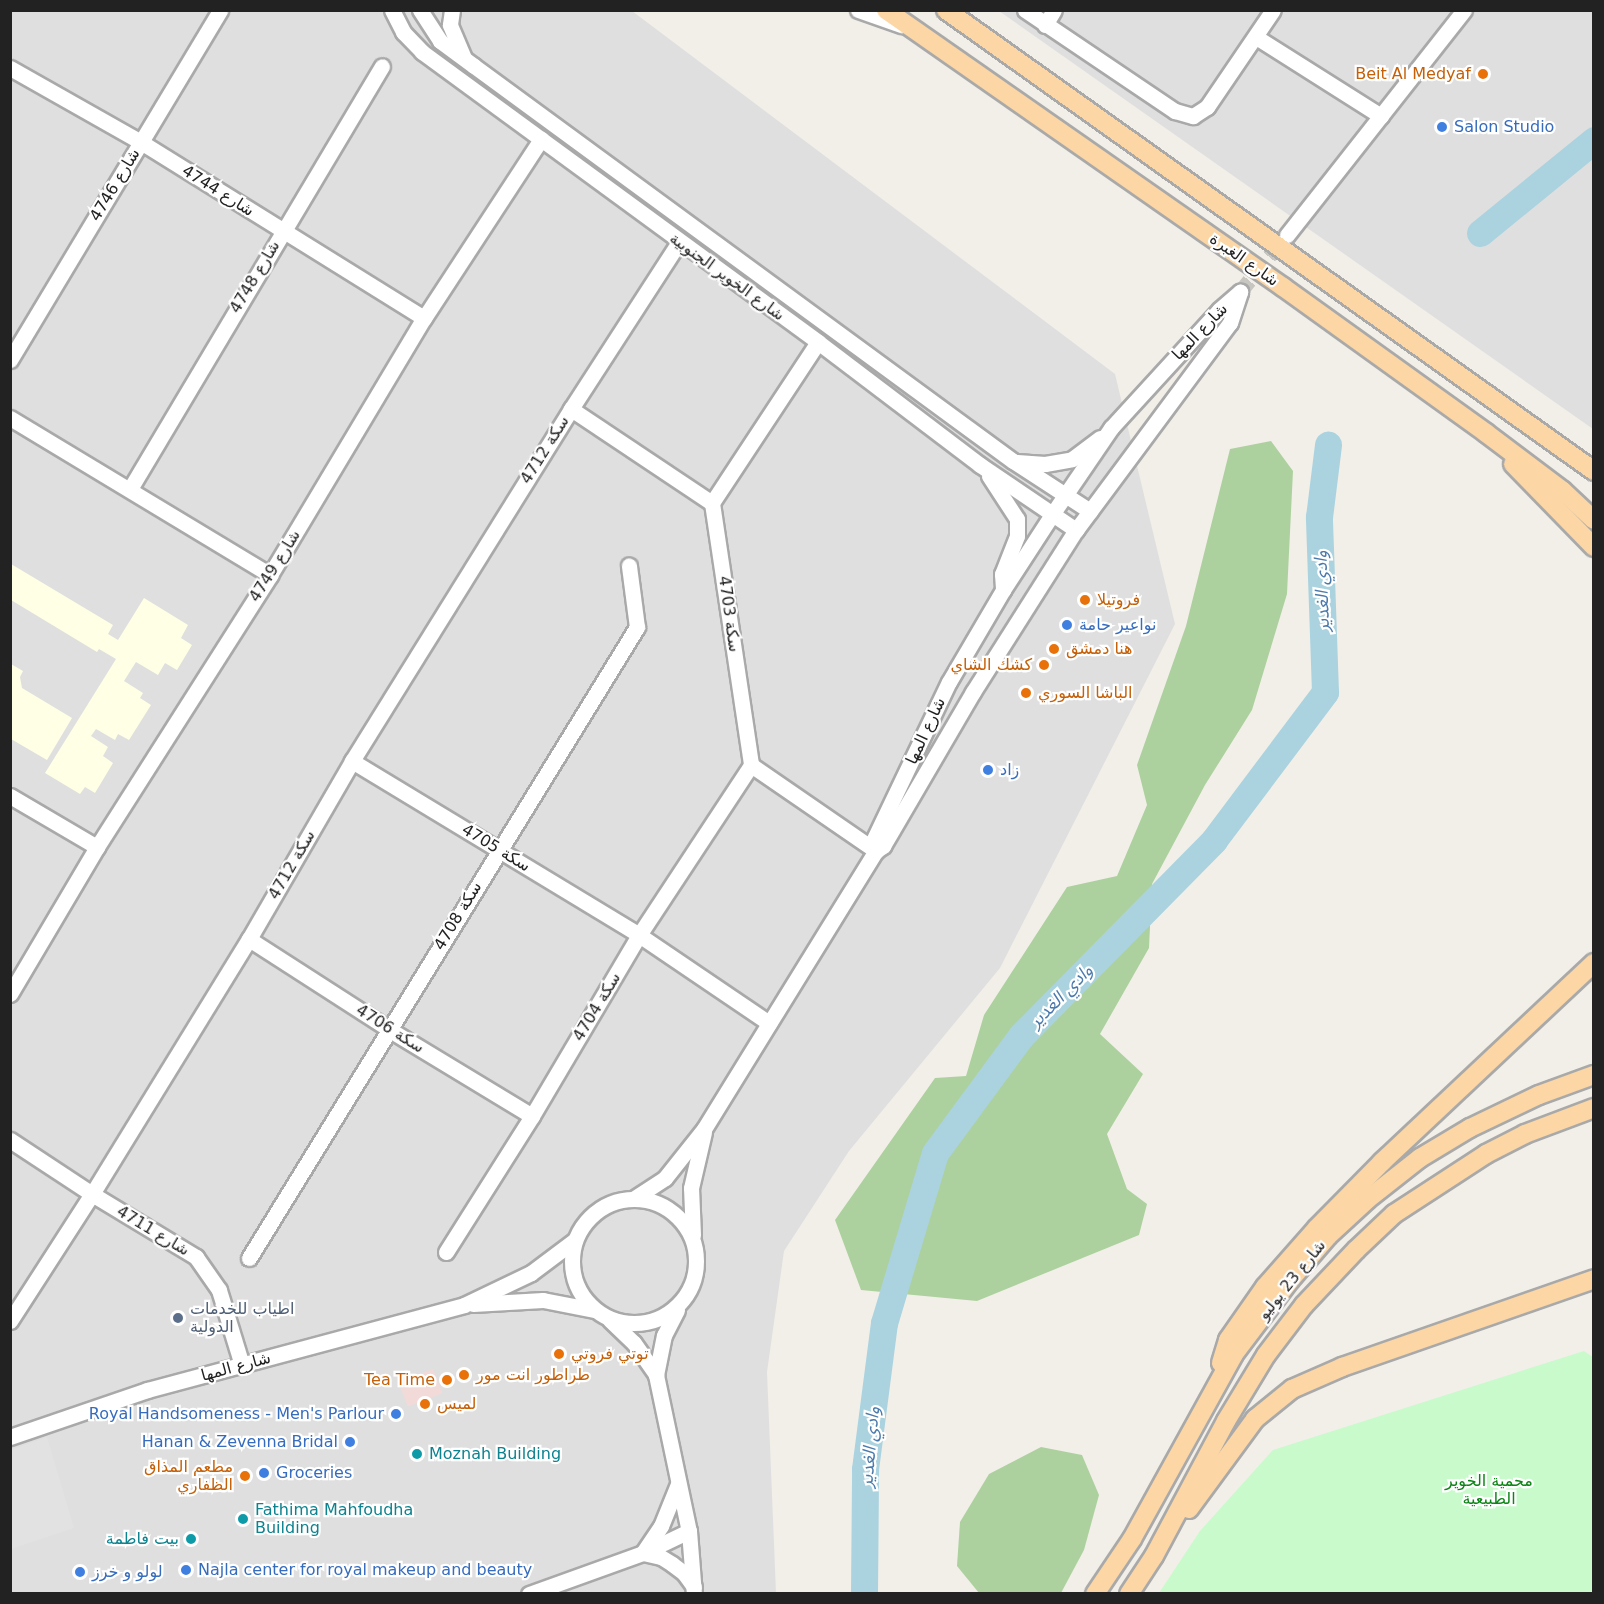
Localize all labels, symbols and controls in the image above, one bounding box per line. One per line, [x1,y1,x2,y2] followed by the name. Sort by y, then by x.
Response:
[1355,64,1471,84] place label: Beit Al Medyaf
[1476,67,1490,81] marker: Beit Al Medyaf
[1454,117,1554,137] place label: Salon Studio
[1435,120,1449,134] marker: Salon Studio
[86,145,144,225] street label: 4746 شارع
[178,161,258,221] street label: 4744 شارع
[666,229,788,325] street label: شارع الخوير الجنوبية
[1206,229,1282,291] street label: شارع الغبرة
[226,237,284,317] street label: 4748 شارع
[1168,300,1232,364] street label: شارع المها
[517,412,573,488] street label: سكة 4712
[245,526,305,606] street label: 4749 شارع
[1310,550,1334,632] water label: وادي الغدير
[714,575,744,653] street label: 4703 سكة
[1097,590,1140,610] place label: فروتيلا
[1078,593,1092,607] marker: فروتيلا
[1079,615,1156,635] place label: نواعير حامة
[1060,618,1074,632] marker: نواعير حامة
[1066,639,1133,659] place label: هنا دمشق
[1047,642,1061,656] marker: هنا دمشق
[951,655,1032,675] place label: كشك الشاي
[1037,658,1051,672] marker: كشك الشاي
[1038,683,1132,703] place label: الباشا السوري
[1019,686,1033,700] marker: الباشا السوري
[902,695,950,767] street label: شارع المها
[1000,760,1019,780] place label: زاد
[981,763,995,777] marker: زاد
[458,820,534,876] street label: 4705 سكة
[265,827,319,903] street label: سكة 4712
[430,878,486,954] street label: سكة 4708
[1025,960,1097,1032] water label: وادي الغدير
[569,969,625,1045] street label: سكة 4704
[352,1001,428,1057] street label: 4706 سكة
[113,1202,193,1260] street label: 4711 شارع
[1254,1236,1330,1324] street label: شارع 23 يوليو
[190,1299,294,1337] place label: اطياب للخدمات الدولية
[171,1311,185,1325] marker: اطياب للخدمات الدولية
[571,1344,649,1364] place label: توتي فروتي
[552,1347,566,1361] marker: توتي فروتي
[199,1348,273,1386] street label: شارع المها
[476,1365,590,1385] place label: طراطور انت مور
[457,1368,471,1382] marker: طراطور انت مور
[364,1370,435,1390] place label: Tea Time
[440,1373,454,1387] marker: Tea Time
[437,1394,476,1414] place label: لميس
[418,1397,432,1411] marker: لميس
[89,1404,384,1424] place label: Royal Handsomeness - Men's Parlour
[856,1406,884,1488] water label: وادي الغدير
[389,1407,403,1421] marker: Royal Handsomeness - Men's Parlour
[142,1432,338,1452] place label: Hanan & Zevenna Bridal
[343,1435,357,1449] marker: Hanan & Zevenna Bridal
[429,1444,561,1464] place label: Moznah Building
[410,1447,424,1461] marker: Moznah Building
[144,1457,233,1495] place label: مطعم المذاق الظفاري
[276,1463,352,1483] place label: Groceries
[257,1466,271,1480] marker: Groceries
[238,1469,252,1483] marker: مطعم المذاق الظفاري
[1445,1471,1533,1509] park label: محمية الخوير الطبيعية
[255,1500,413,1538] place label: Fathima Mahfoudha Building
[236,1512,250,1526] marker: Fathima Mahfoudha Building
[106,1529,179,1549] place label: بيت فاطمة
[184,1532,198,1546] marker: بيت فاطمة
[198,1560,532,1580] place label: Najla center for royal makeup and beauty
[92,1562,163,1582] place label: لولو و خرز
[179,1563,193,1577] marker: Najla center for royal makeup and beauty
[73,1565,87,1579] marker: لولو و خرز

